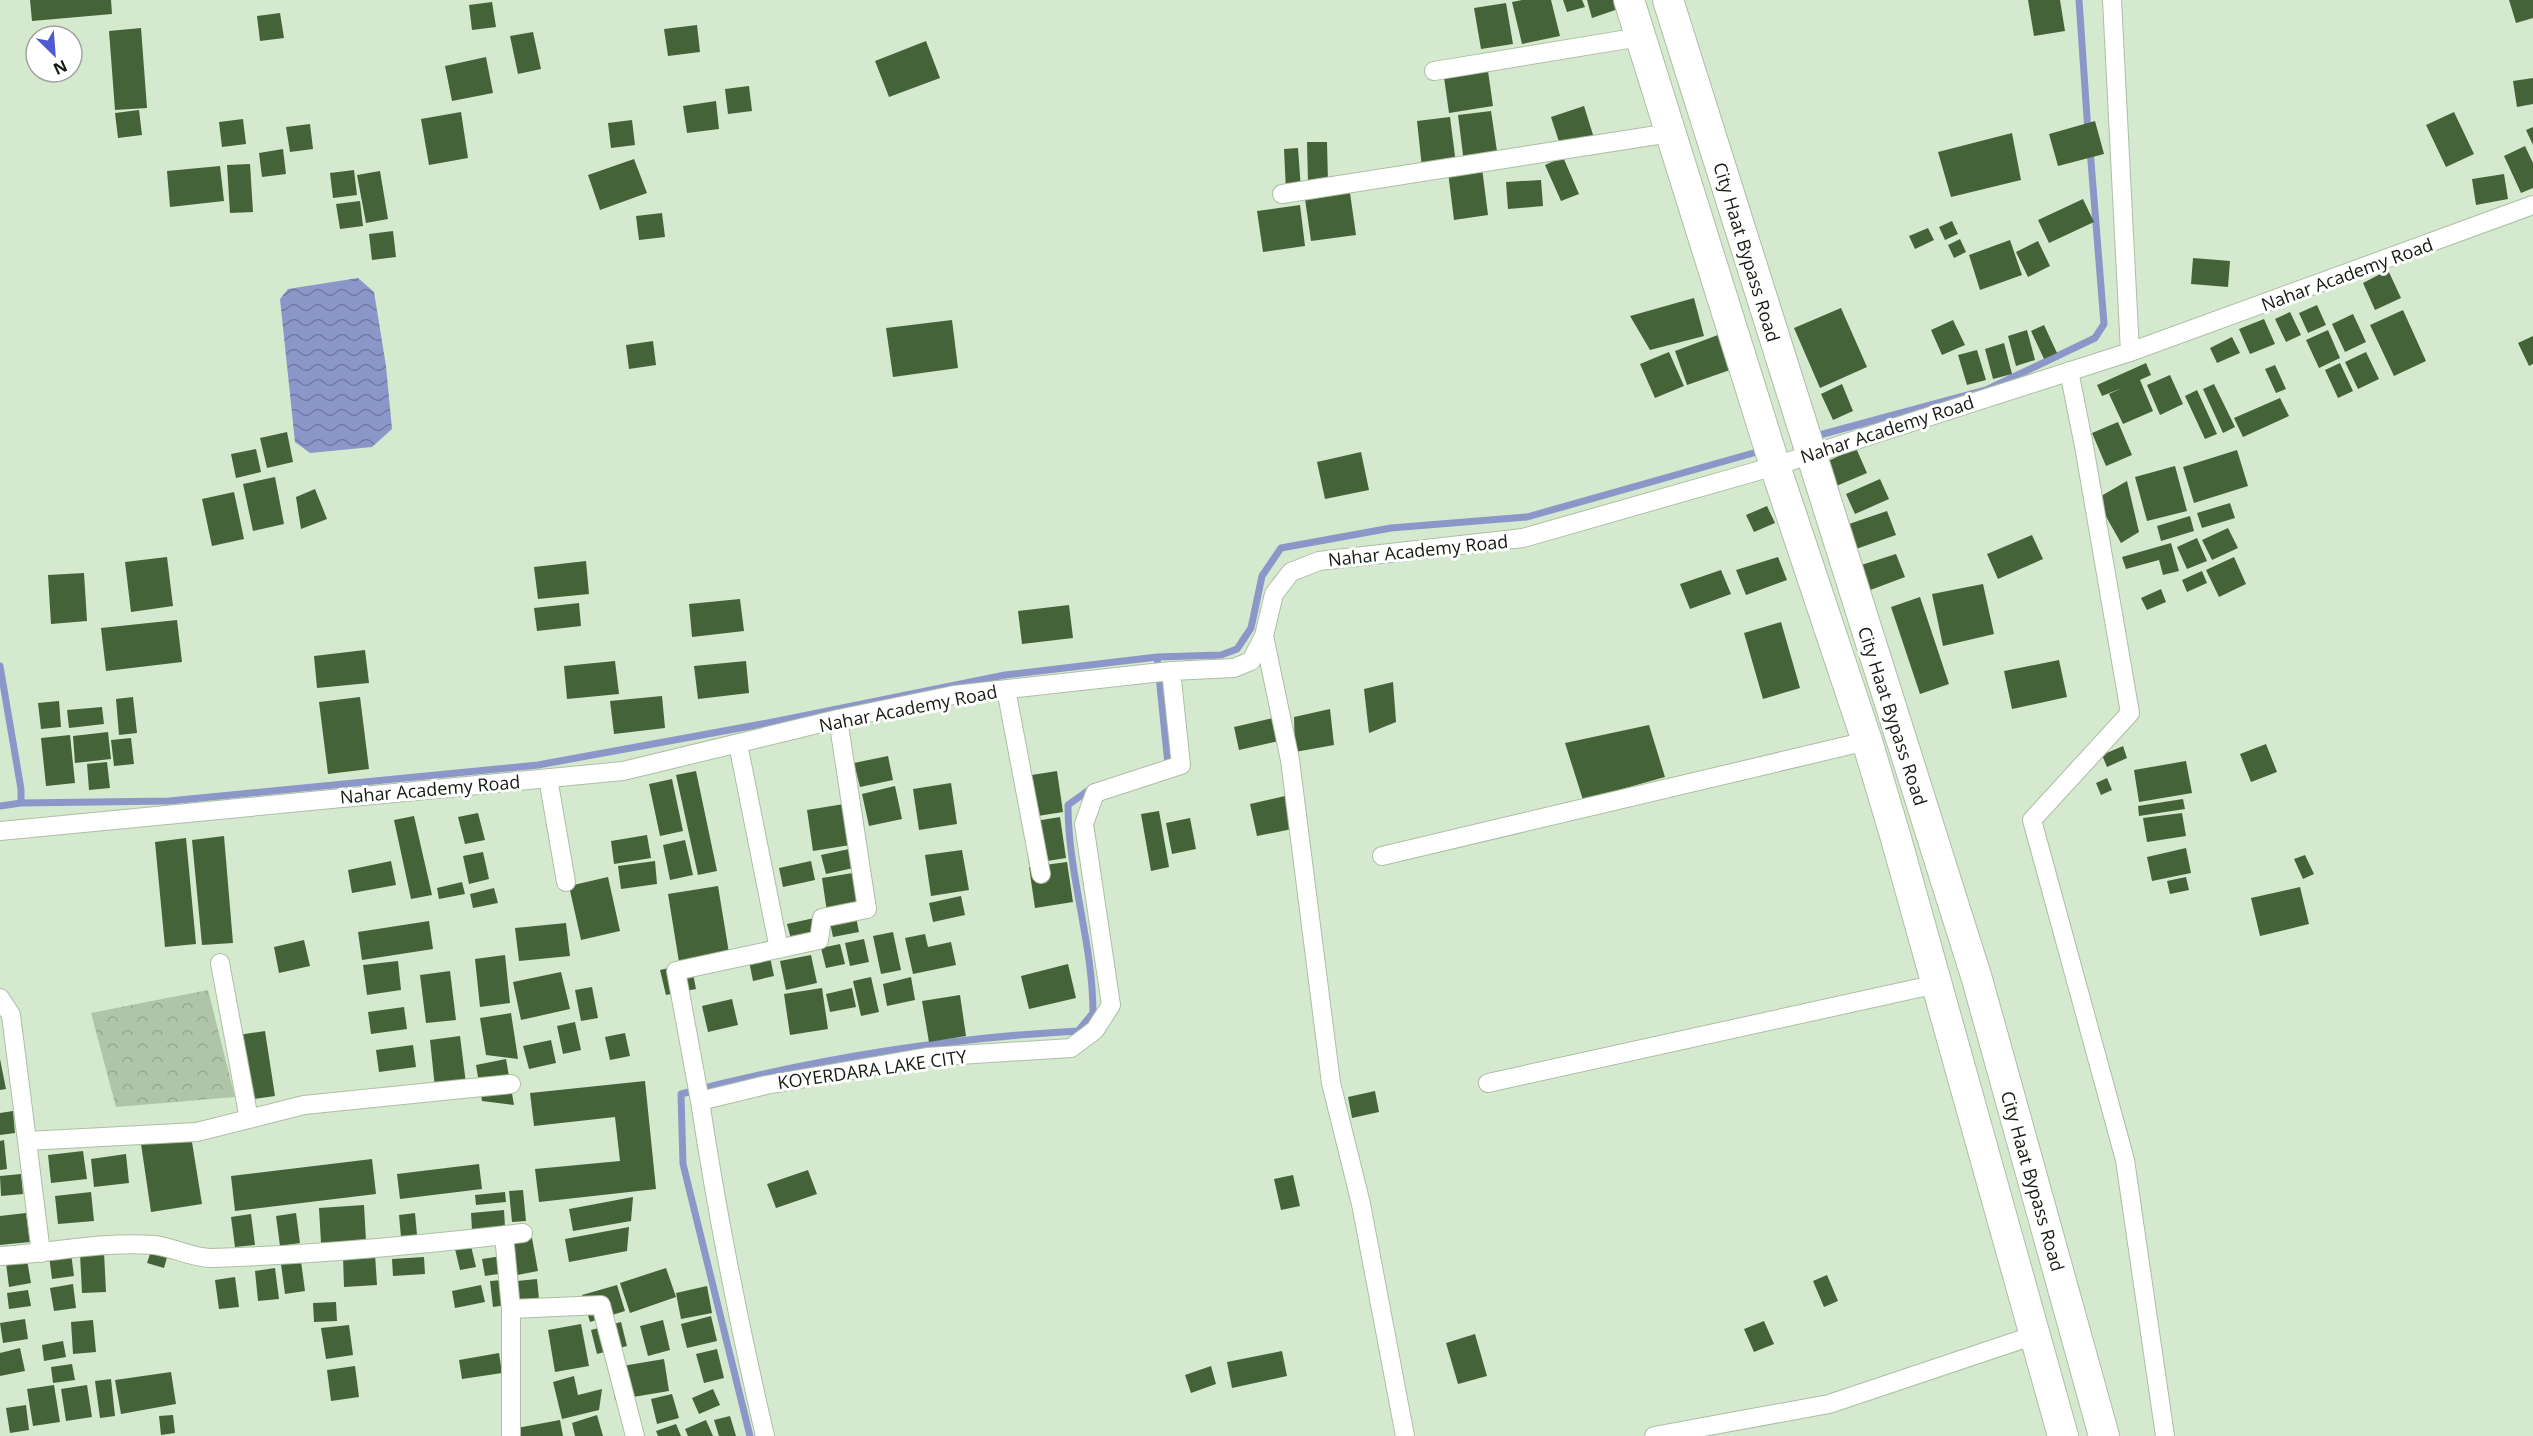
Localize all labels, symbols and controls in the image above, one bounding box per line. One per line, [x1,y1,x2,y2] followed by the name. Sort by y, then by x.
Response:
[24,24,84,84] north arrow
[50,55,71,80] text: N
[1708,159,1786,345] street label: City Haat Bypass Road
[2258,232,2436,316] street label: Nahar Academy Road
[1797,390,1977,468] street label: Nahar Academy Road
[1327,529,1509,571] street label: Nahar Academy Road
[1853,623,1933,809] street label: City Haat Bypass Road
[817,679,999,737] street label: Nahar Academy Road
[339,769,521,809] street label: Nahar Academy Road
[776,1044,969,1094] street label: KOYERDARA LAKE CITY
[1996,1088,2070,1274] street label: City Haat Bypass Road

